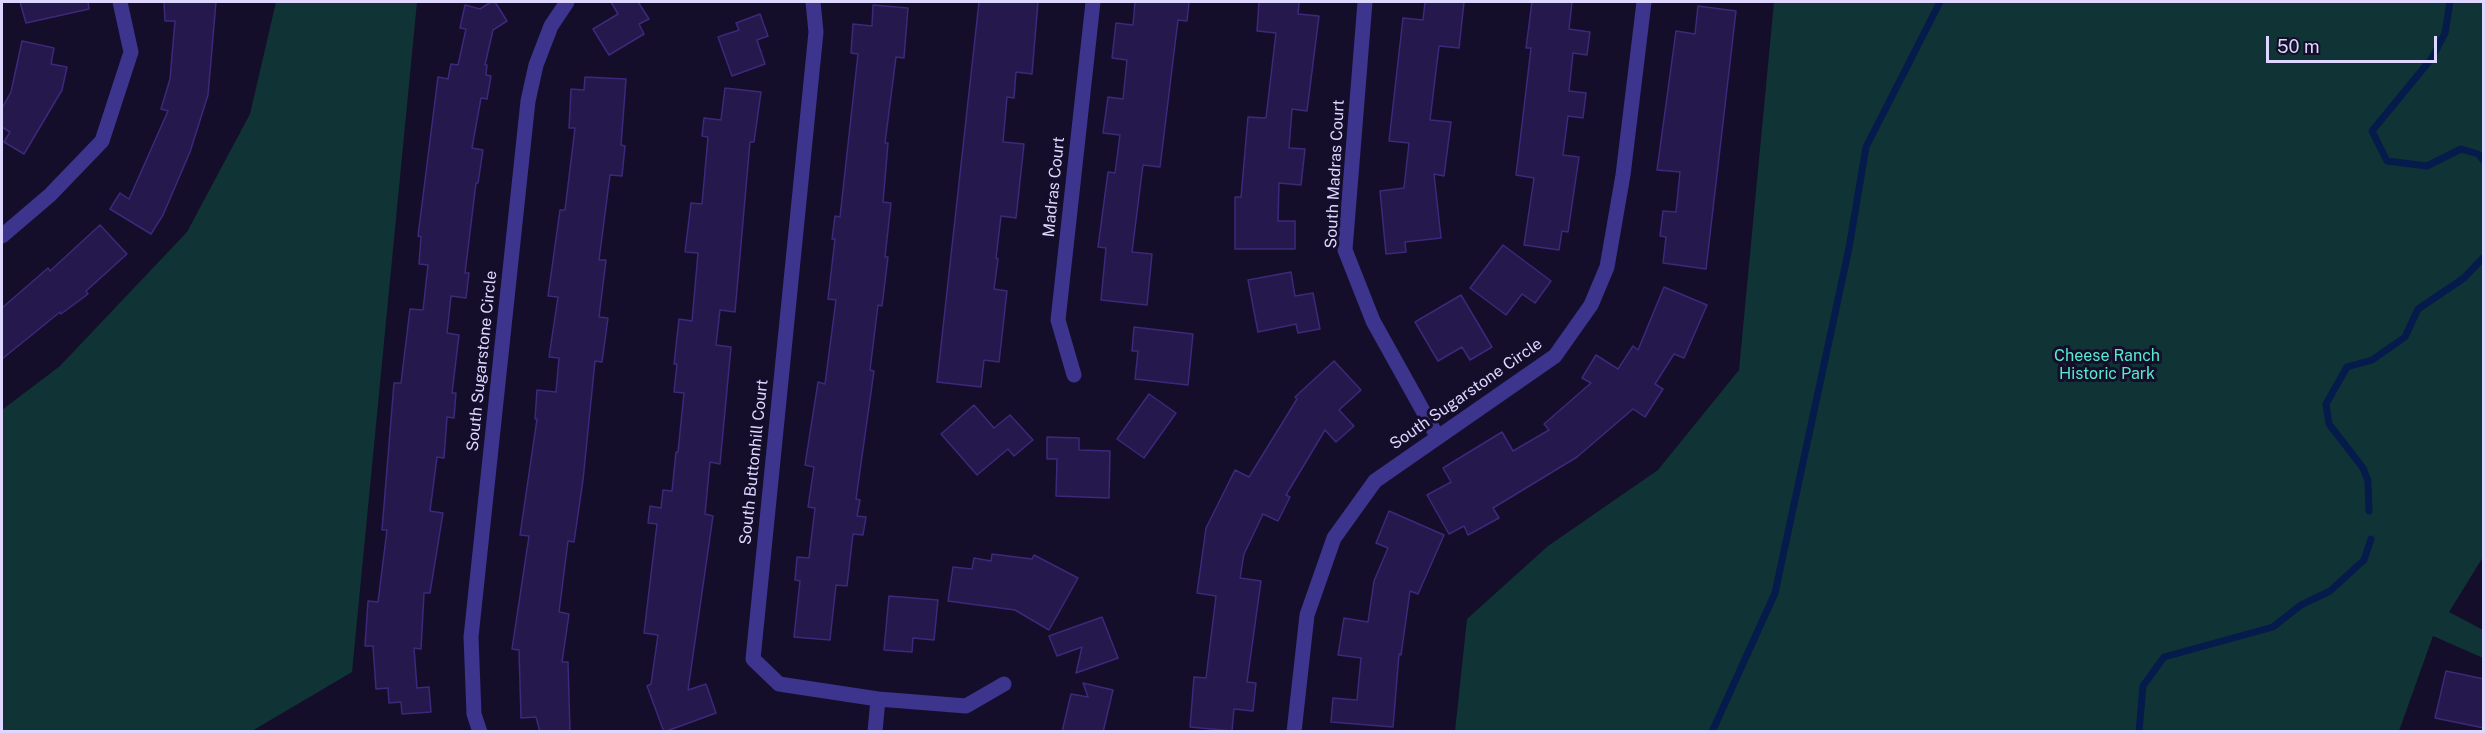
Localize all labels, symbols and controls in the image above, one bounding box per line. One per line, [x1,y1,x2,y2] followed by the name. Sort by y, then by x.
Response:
[2269,24,2440,62] scale bar
[2277,36,2320,57] text: 50 m
[1322,99,1348,249] street label: South Madras Court
[1039,136,1069,238] street label: Madras Court
[463,270,501,452] street label: South Sugarstone Circle
[1386,334,1546,454] street label: South Sugarstone Circle
[2054,346,2160,384] park label: Cheese Ranch Historic Park
[736,378,772,546] street label: South Buttonhill Court

